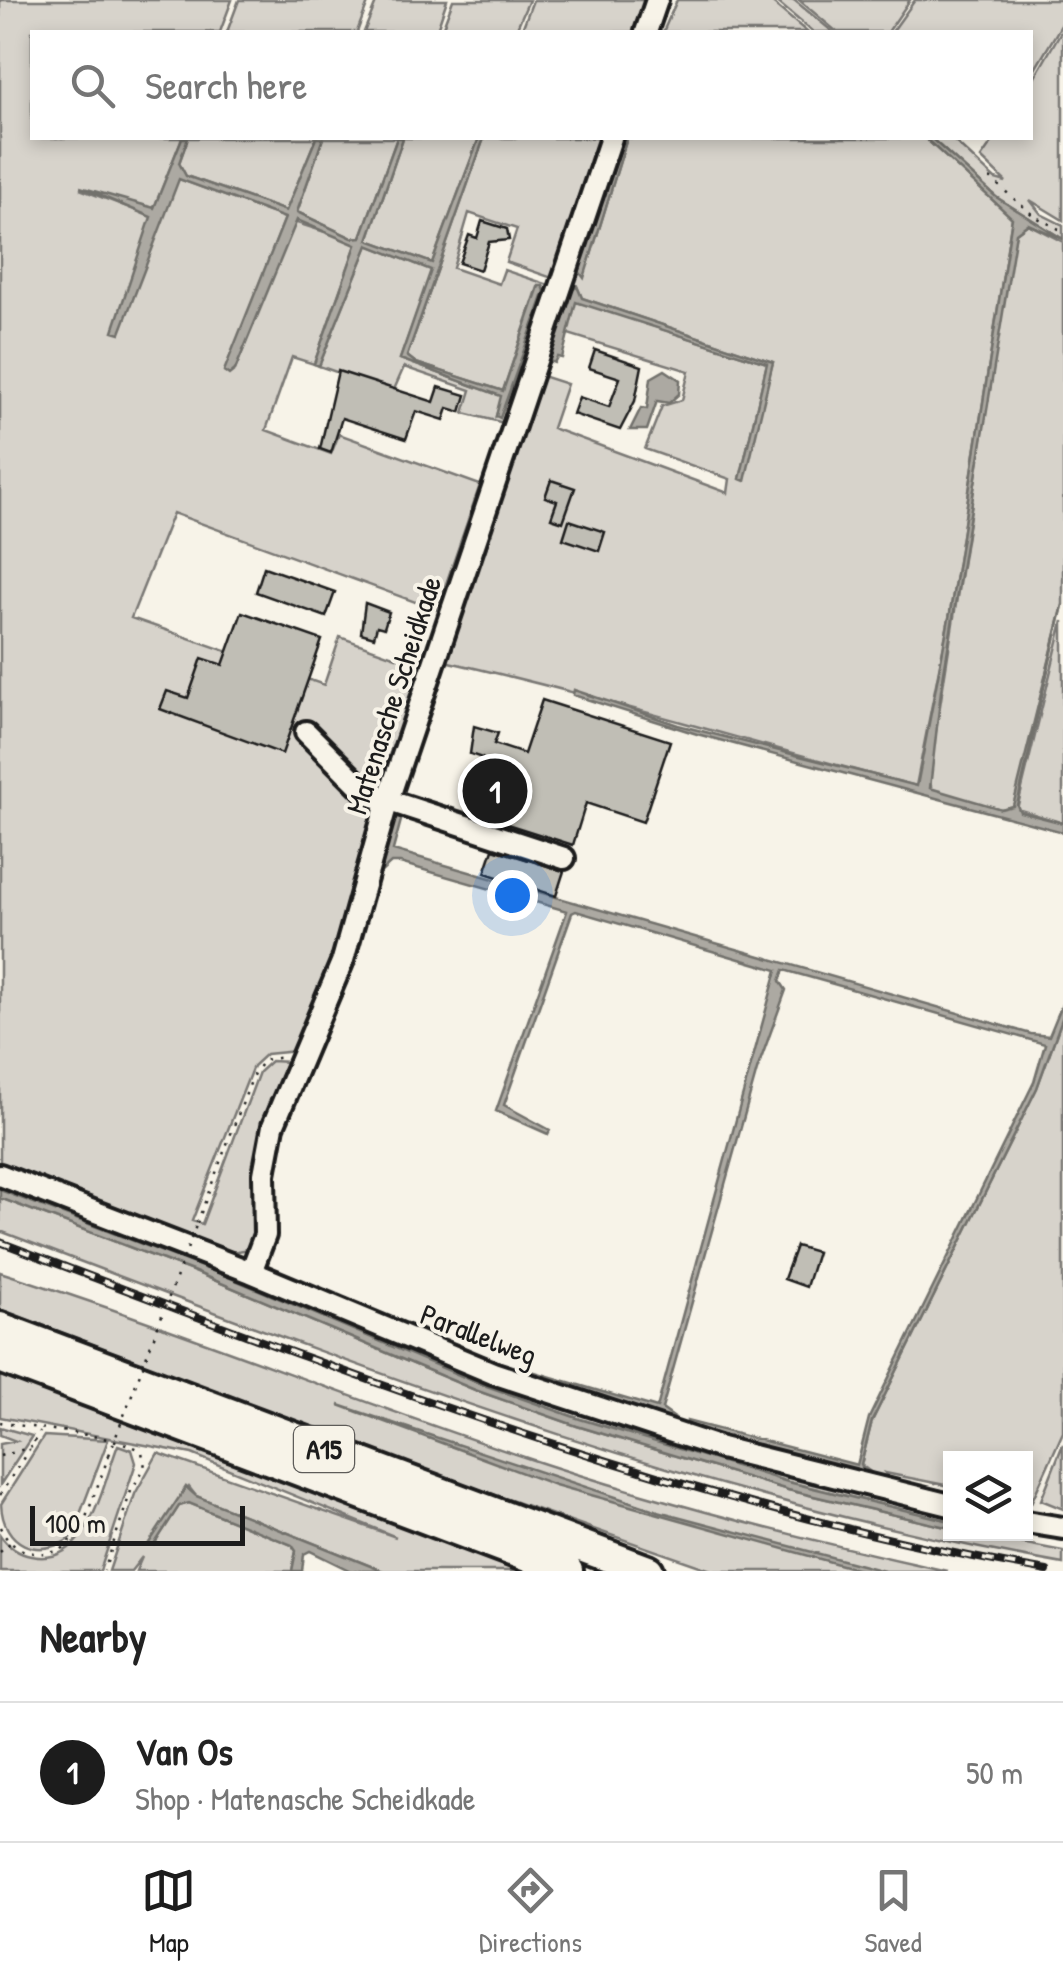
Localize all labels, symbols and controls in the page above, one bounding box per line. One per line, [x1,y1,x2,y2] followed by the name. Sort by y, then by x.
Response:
[30,30,1033,140] search box
[65,58,120,113] icon: search
[145,59,307,111] text: Search here
[336,571,450,819] street label: Matenasche Scheidkade
[462,754,528,828] pin: 1
[487,870,538,921] your location
[415,1294,543,1374] street label: Parallelweg
[294,1426,354,1472] road number: A15
[943,1451,1033,1541] map controls
[943,1451,1033,1541] button: layers
[30,1501,245,1546] scale bar
[45,1504,106,1542] text: 100 m
[40,1608,147,1665] text: Nearby
[135,1725,233,1777] text: Van Os
[67,1751,78,1794] text: 1
[966,1751,1023,1794] text: 50 m
[135,1777,475,1820] text: Shop · Matenasche Scheidkade
[141,1863,196,1961] tab: Map
[479,1863,582,1961] tab: Directions
[865,1863,922,1961] tab: Saved

